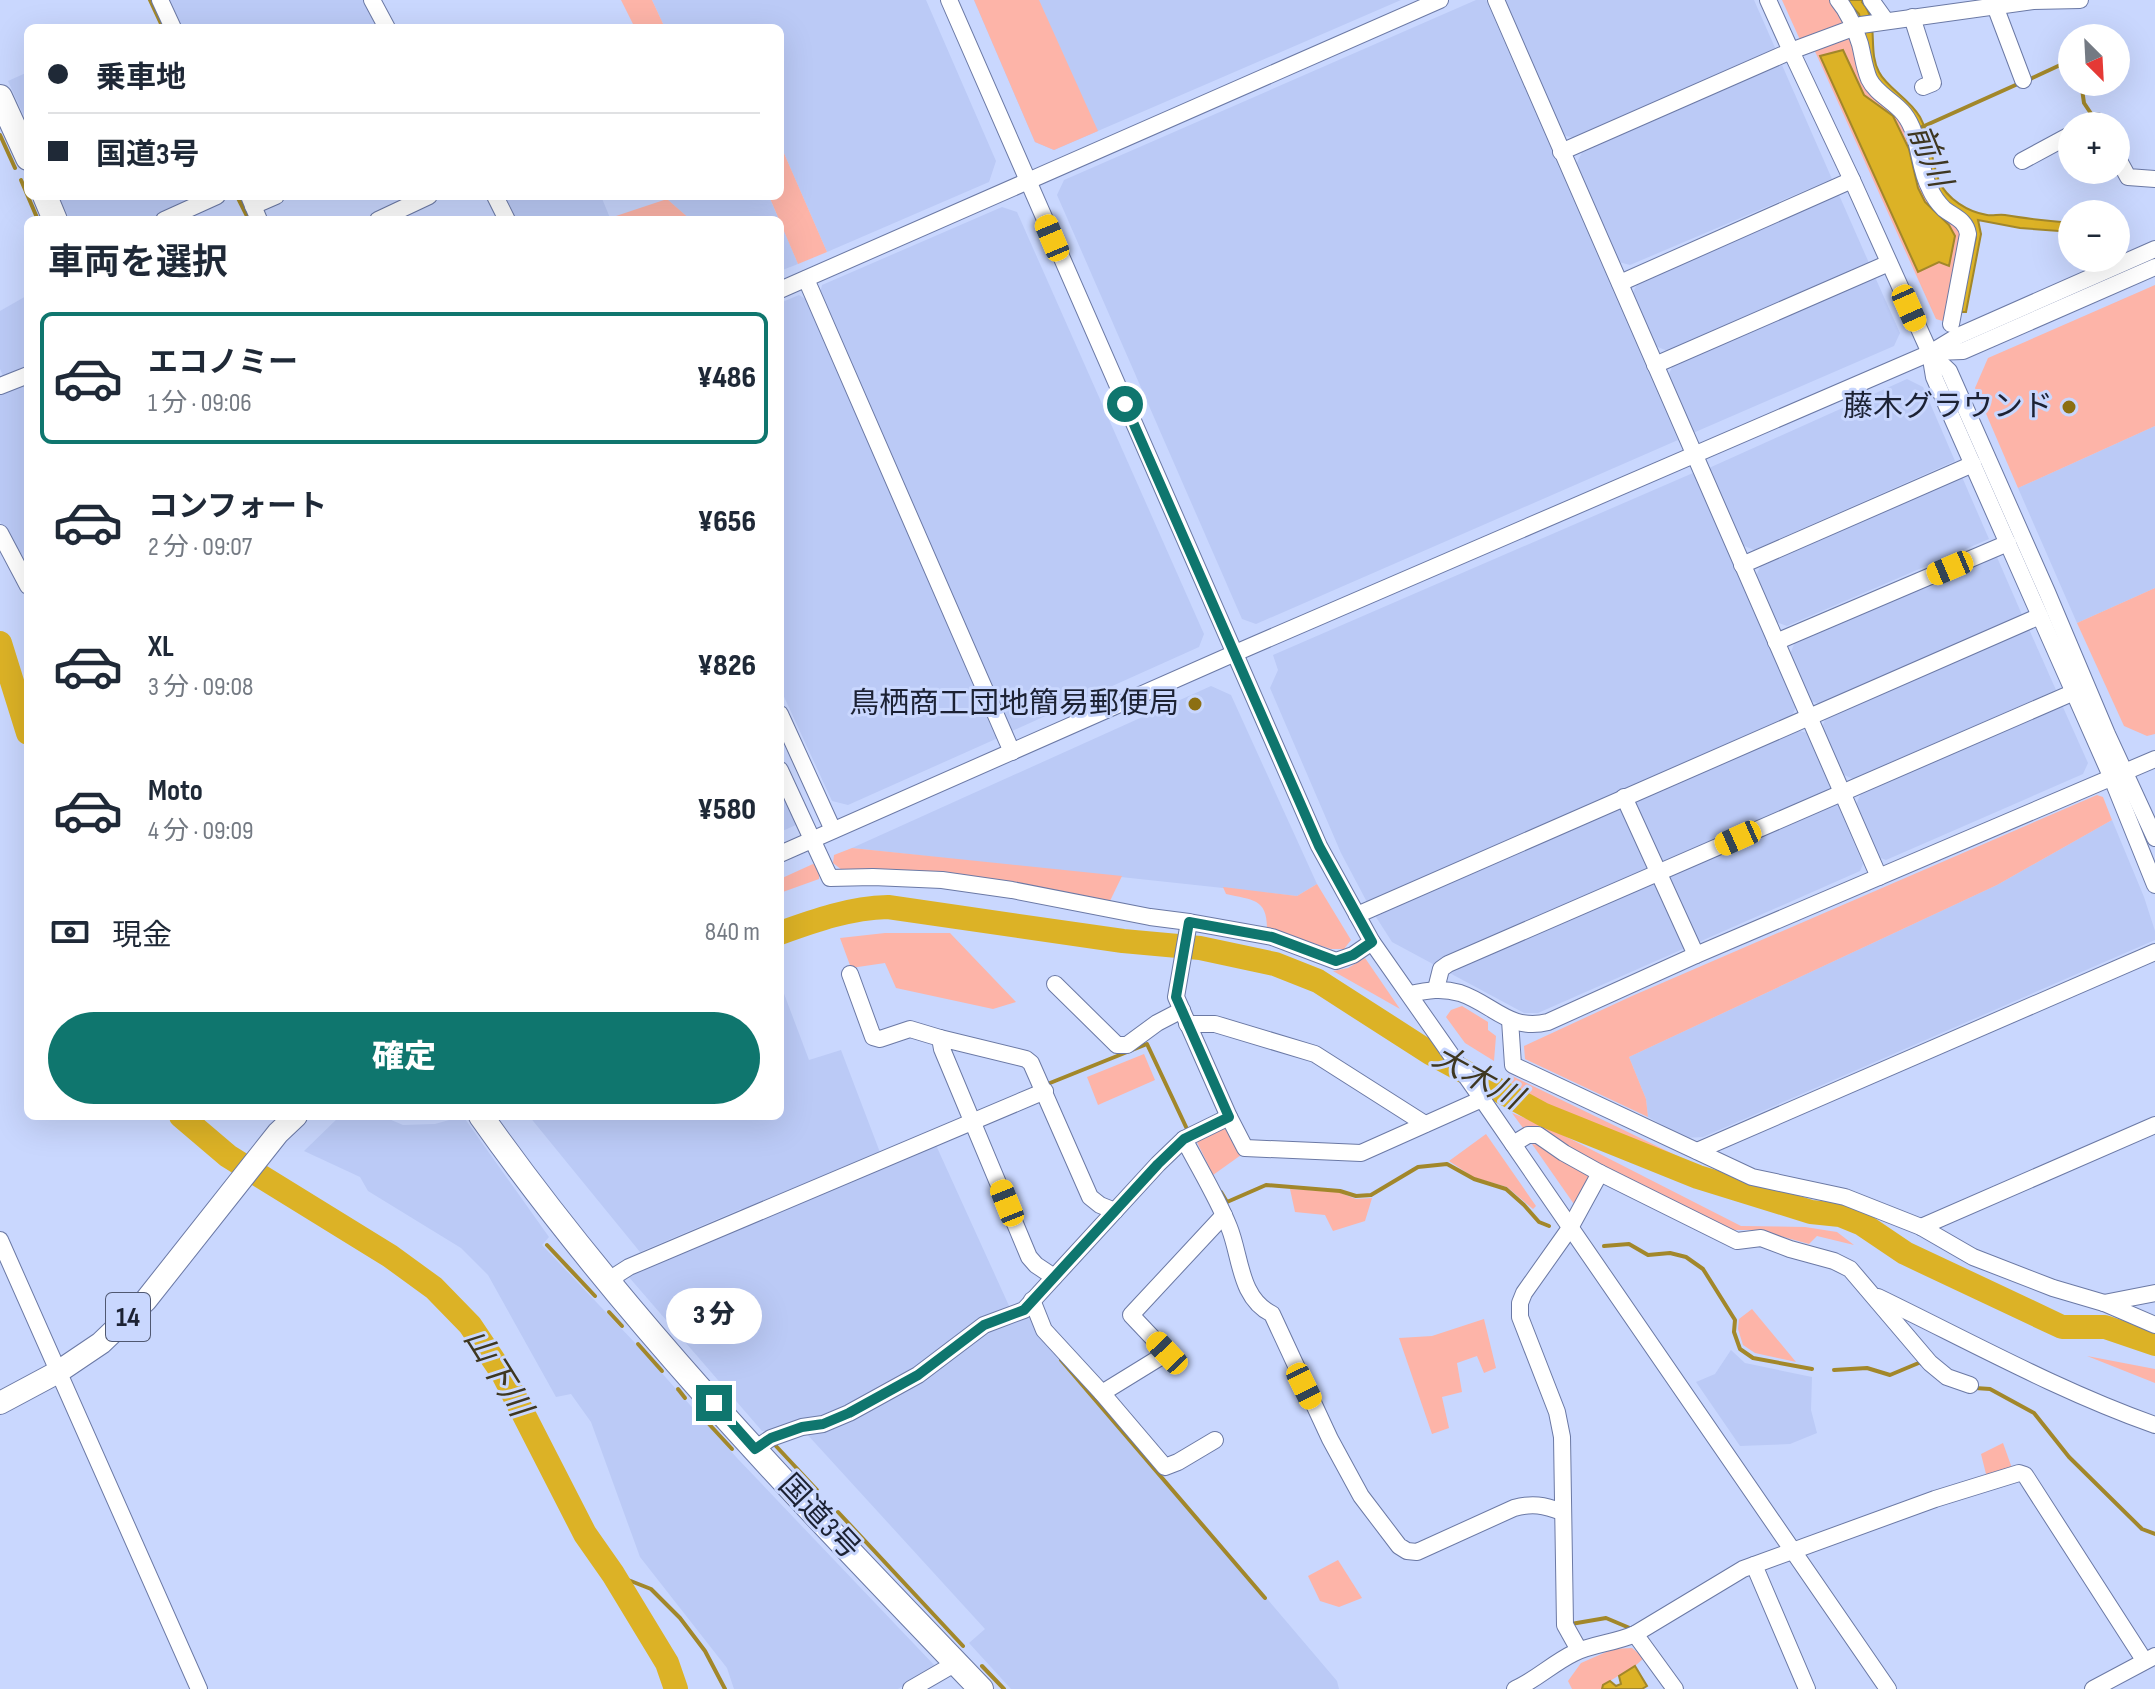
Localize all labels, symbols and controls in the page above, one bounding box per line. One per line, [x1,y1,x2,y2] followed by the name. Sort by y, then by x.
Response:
[2058,24,2130,96] north arrow
[2058,24,2130,272] map controls
[96,60,186,96] text: 乗車地
[2058,112,2130,184] button: +
[1899,119,1960,196] water label: 前川
[96,137,199,173] text: 国道3号
[2058,200,2130,272] button: −
[1032,211,1072,265] car
[48,242,228,285] text: 車両を選択
[1888,281,1930,335] car
[52,342,124,414] icon: car
[148,345,298,381] text: エコノミー
[697,360,756,396] text: ¥486
[1107,386,1143,422] route start
[148,388,252,419] text: 1 分 · 09:06
[1843,389,2053,425] place label: 藤木グラウンド
[2060,398,2078,416] marker: 藤木グラウンド
[52,486,124,558] icon: car
[148,489,327,525] text: コンフォート
[698,504,756,540] text: ¥656
[148,532,252,563] text: 2 分 · 09:07
[1923,548,1977,588] car
[148,629,174,665] text: XL
[52,630,124,702] icon: car
[698,648,756,684] text: ¥826
[148,672,253,703] text: 3 分 · 09:08
[849,686,1179,722] place label: 鳥栖商工団地簡易郵便局
[1186,695,1204,713] marker: 鳥栖商工団地簡易郵便局
[148,773,203,809] text: Moto
[52,774,124,846] icon: car
[697,792,756,828] text: ¥580
[148,816,254,847] text: 4 分 · 09:09
[1711,817,1765,859] car
[48,910,92,954] icon: cash
[705,917,760,948] text: 840 m
[112,918,172,954] text: 現金
[48,1012,760,1104] button: 確定
[1426,1038,1531,1120] water label: 大木川
[987,1176,1027,1230] car
[666,1287,762,1343] callout: 3 分
[106,1293,150,1341] road number: 14
[693,1300,735,1331] text: 3 分
[455,1322,541,1427] water label: 山下川
[1142,1327,1192,1379] car
[1283,1359,1325,1413] car
[696,1385,732,1421] route end
[771,1467,867,1567] street label: 国道3号

